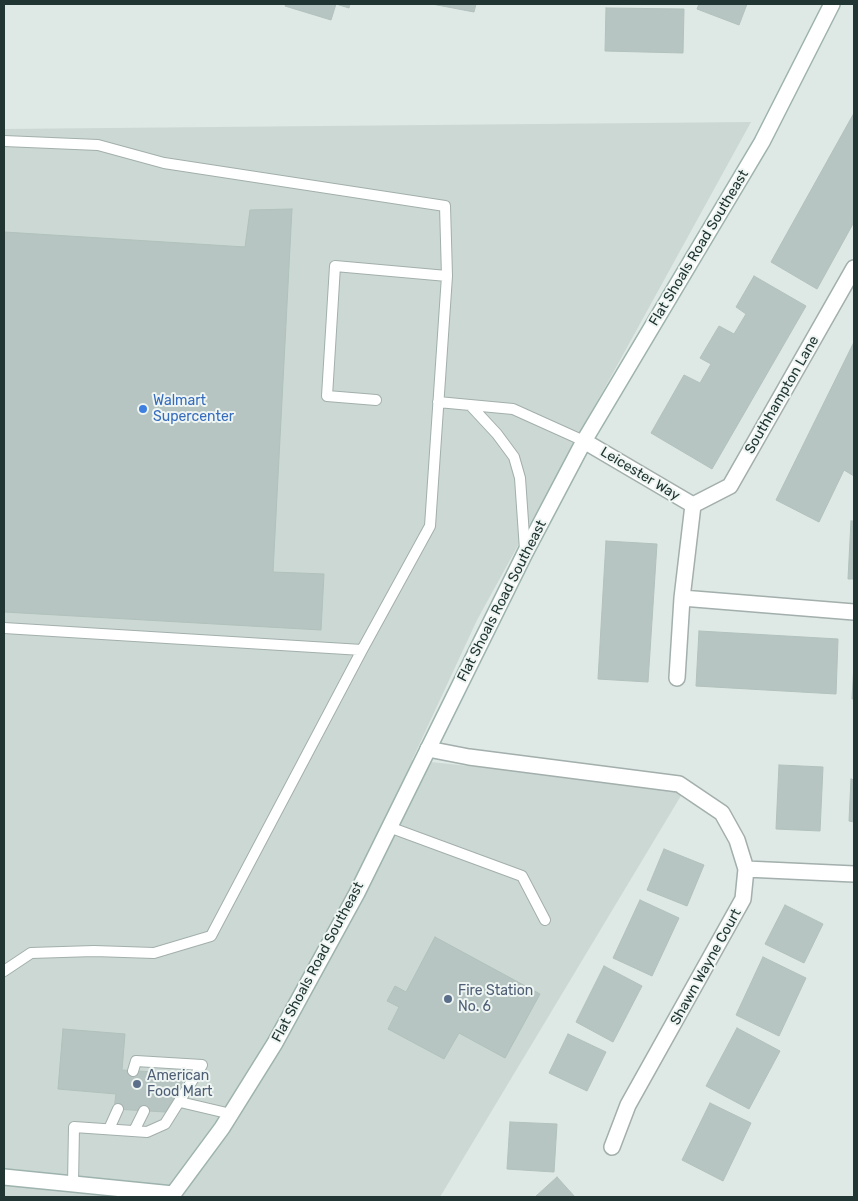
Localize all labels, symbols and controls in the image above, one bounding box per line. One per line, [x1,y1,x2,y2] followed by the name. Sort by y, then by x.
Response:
[646,167,752,329] street label: Flat Shoals Road Southeast
[741,333,823,457] street label: Southhampton Lane
[153,393,234,426] place label: Walmart Supercenter
[137,403,149,415] marker: Walmart Supercenter
[597,444,683,504] street label: Leicester Way
[454,517,550,685] street label: Flat Shoals Road Southeast
[269,879,367,1045] street label: Flat Shoals Road Southeast
[667,906,745,1028] street label: Shawn Wayne Court
[458,983,533,1016] place label: Fire Station No. 6
[442,993,454,1005] marker: Fire Station No. 6
[147,1068,212,1100] place label: American Food Mart
[131,1078,143,1090] marker: American Food Mart

